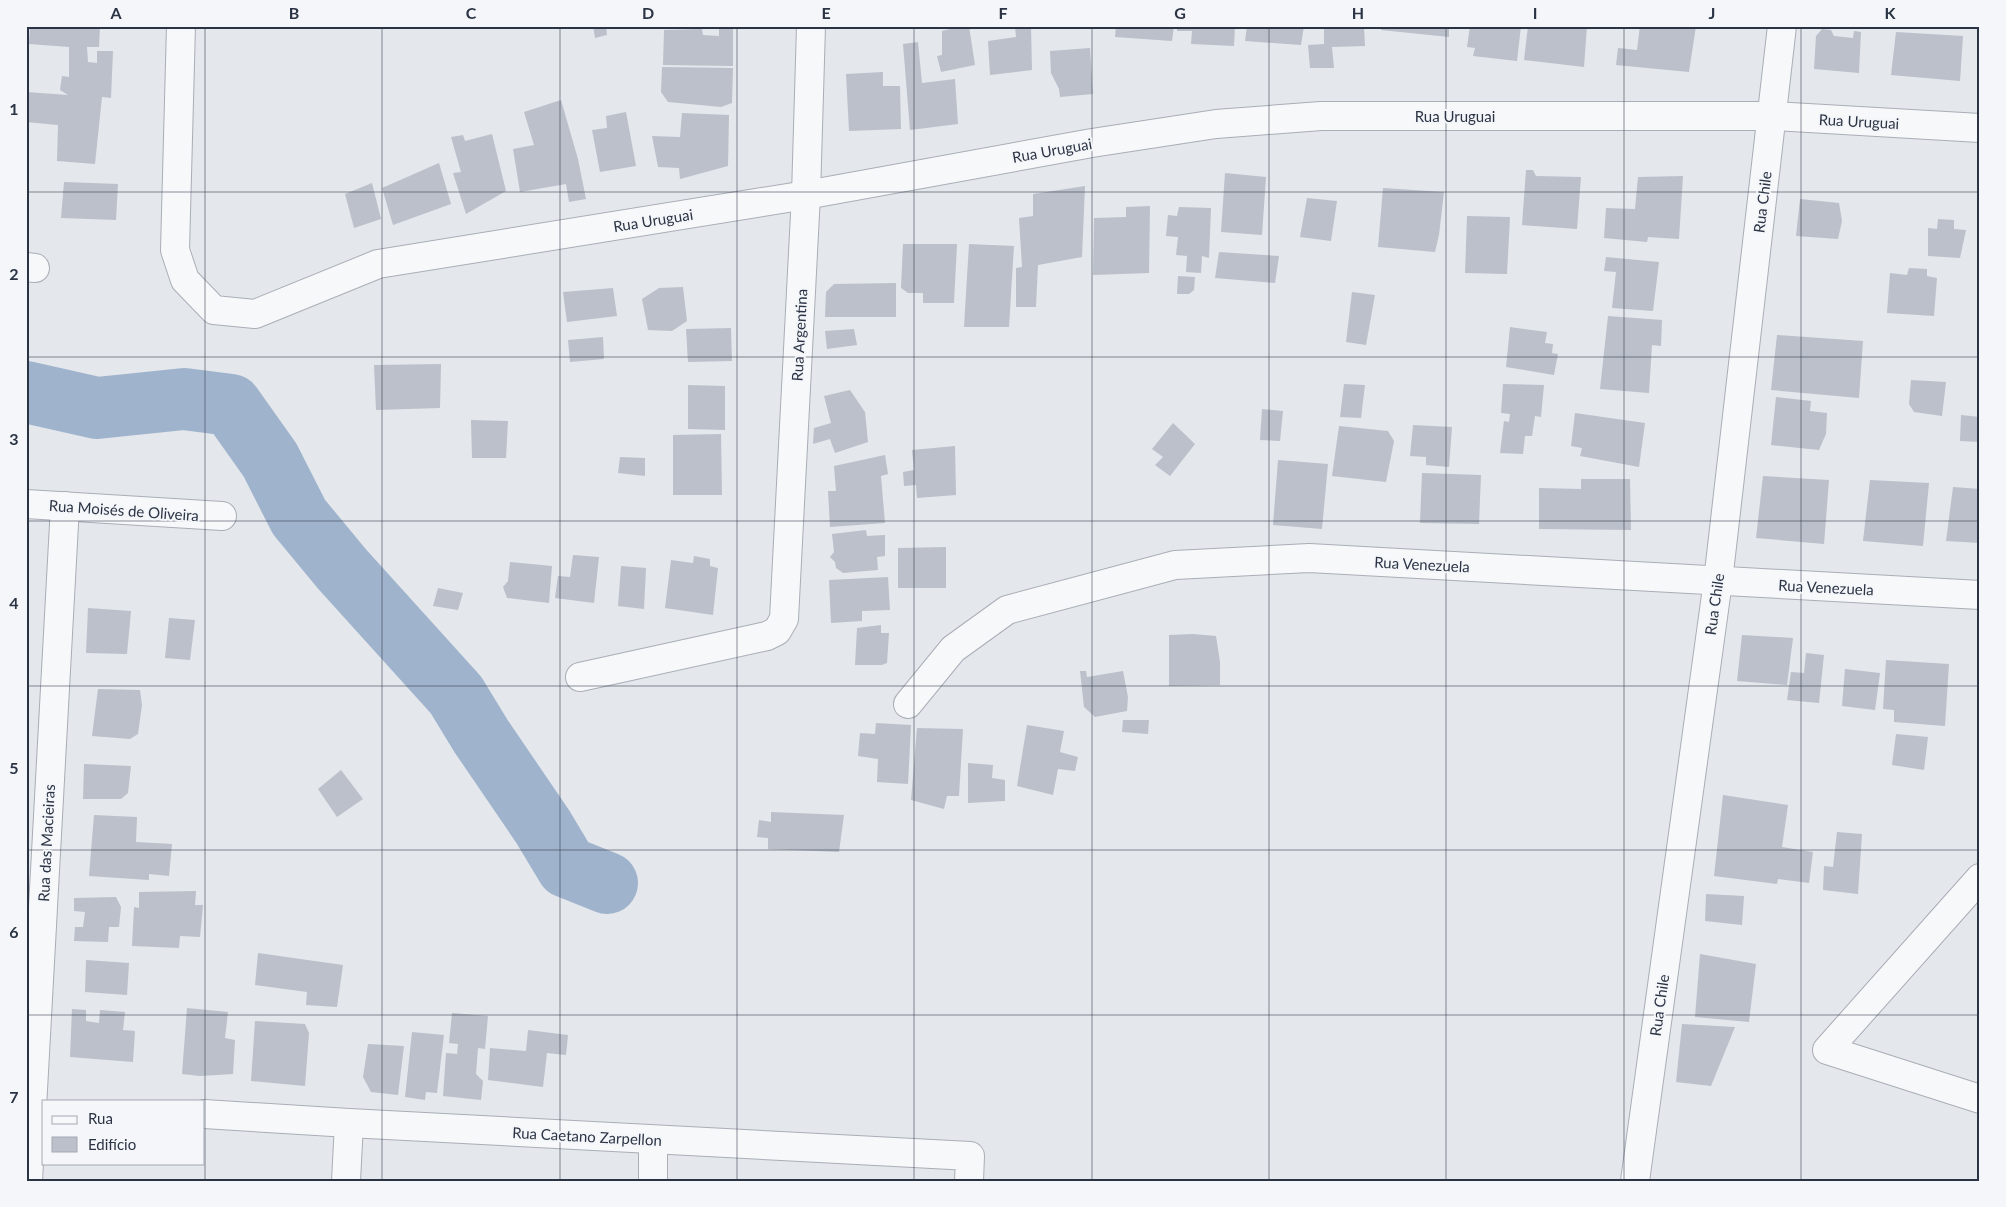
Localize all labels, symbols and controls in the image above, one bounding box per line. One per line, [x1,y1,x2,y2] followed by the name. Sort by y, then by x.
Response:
[109,3,122,22] text: A
[289,3,299,22] text: B
[466,3,477,22] text: C
[642,3,654,22] text: D
[821,3,831,22] text: E
[998,3,1008,22] text: F
[1174,3,1186,22] text: G
[1352,3,1364,22] text: H
[1533,3,1537,22] text: I
[1709,3,1715,22] text: J
[1885,3,1897,22] text: K
[9,99,19,118] text: 1
[1415,107,1495,125] street label: Rua Uruguai
[1818,110,1900,132] street label: Rua Uruguai
[1011,134,1093,166] street label: Rua Uruguai
[1749,170,1775,234] street label: Rua Chile
[612,205,694,235] street label: Rua Uruguai
[9,264,19,283] text: 2
[788,288,810,382] street label: Rua Argentina
[9,429,19,448] text: 3
[48,496,200,524] street label: Rua Moisés de Oliveira
[1374,553,1470,575] street label: Rua Venezuela
[1701,572,1727,636] street label: Rua Chile
[1778,576,1874,598] street label: Rua Venezuela
[9,593,19,612] text: 4
[9,758,19,777] text: 5
[34,784,58,902] street label: Rua das Macieiras
[9,922,19,941] text: 6
[1646,973,1672,1037] street label: Rua Chile
[9,1087,19,1106] text: 7
[42,1100,205,1164] legend
[88,1109,113,1127] text: Rua
[512,1123,662,1149] street label: Rua Caetano Zarpellon
[88,1135,136,1153] text: Edifício

